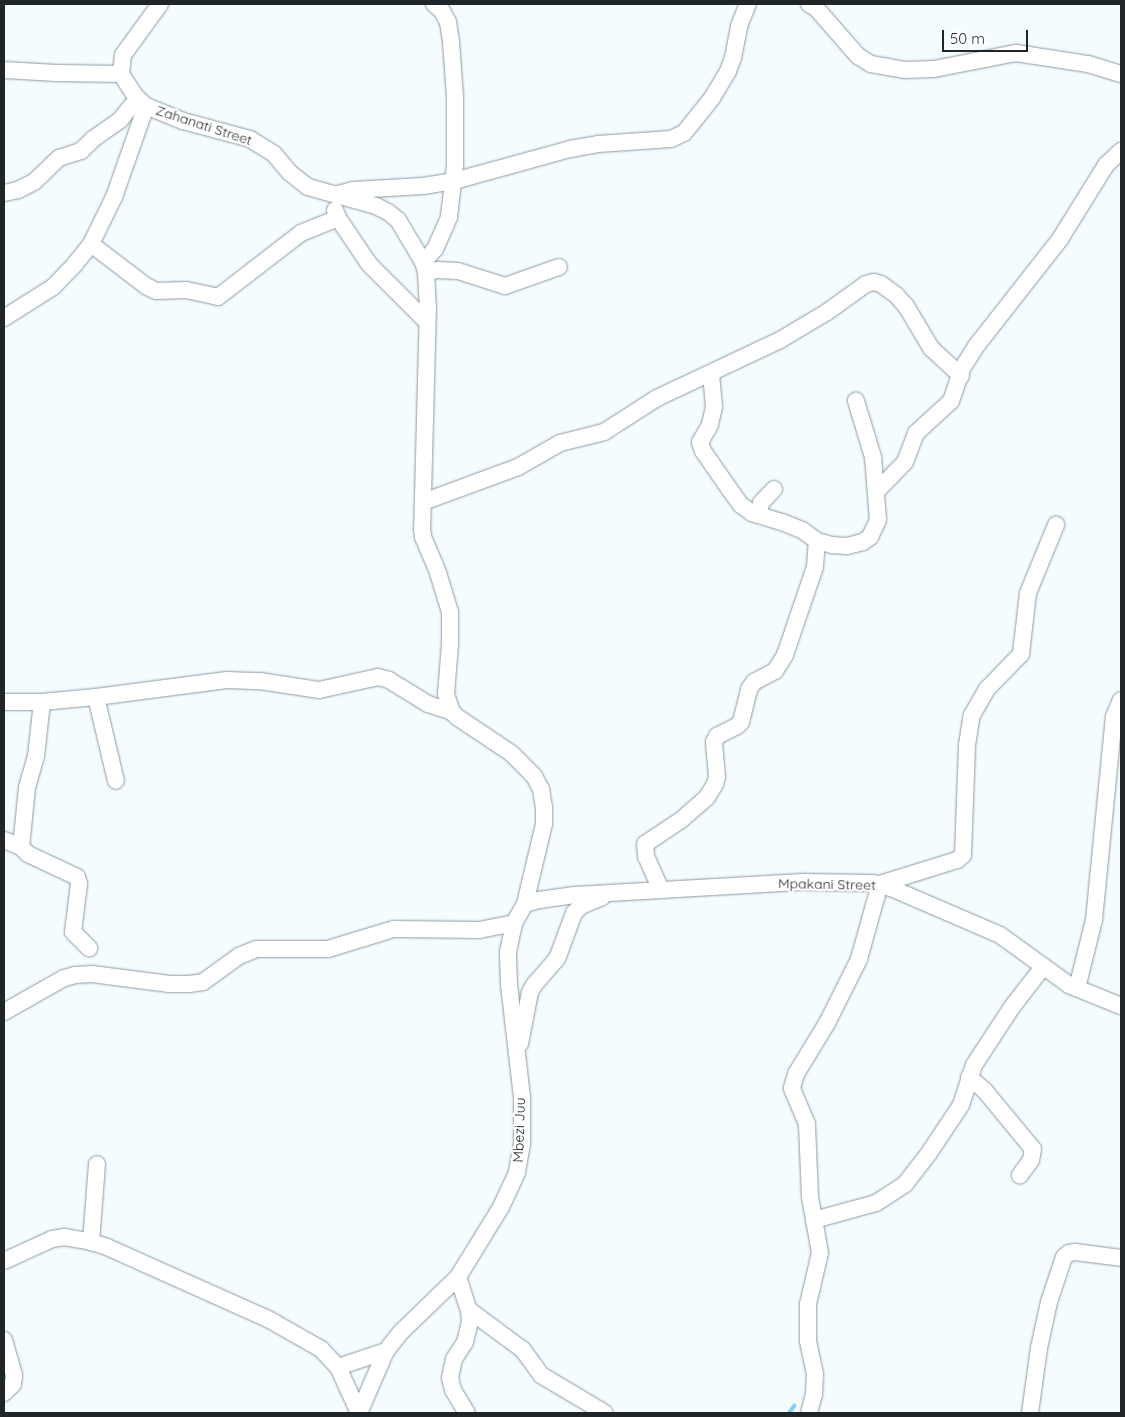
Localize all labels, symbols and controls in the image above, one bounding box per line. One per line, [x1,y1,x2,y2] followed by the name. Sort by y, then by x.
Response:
[945,20,1031,52] scale bar
[950,29,985,48] text: 50 m
[154,102,254,148] street label: Zahanati Street
[778,875,876,893] street label: Mpakani Street
[509,1097,529,1163] street label: Mbezi Juu

